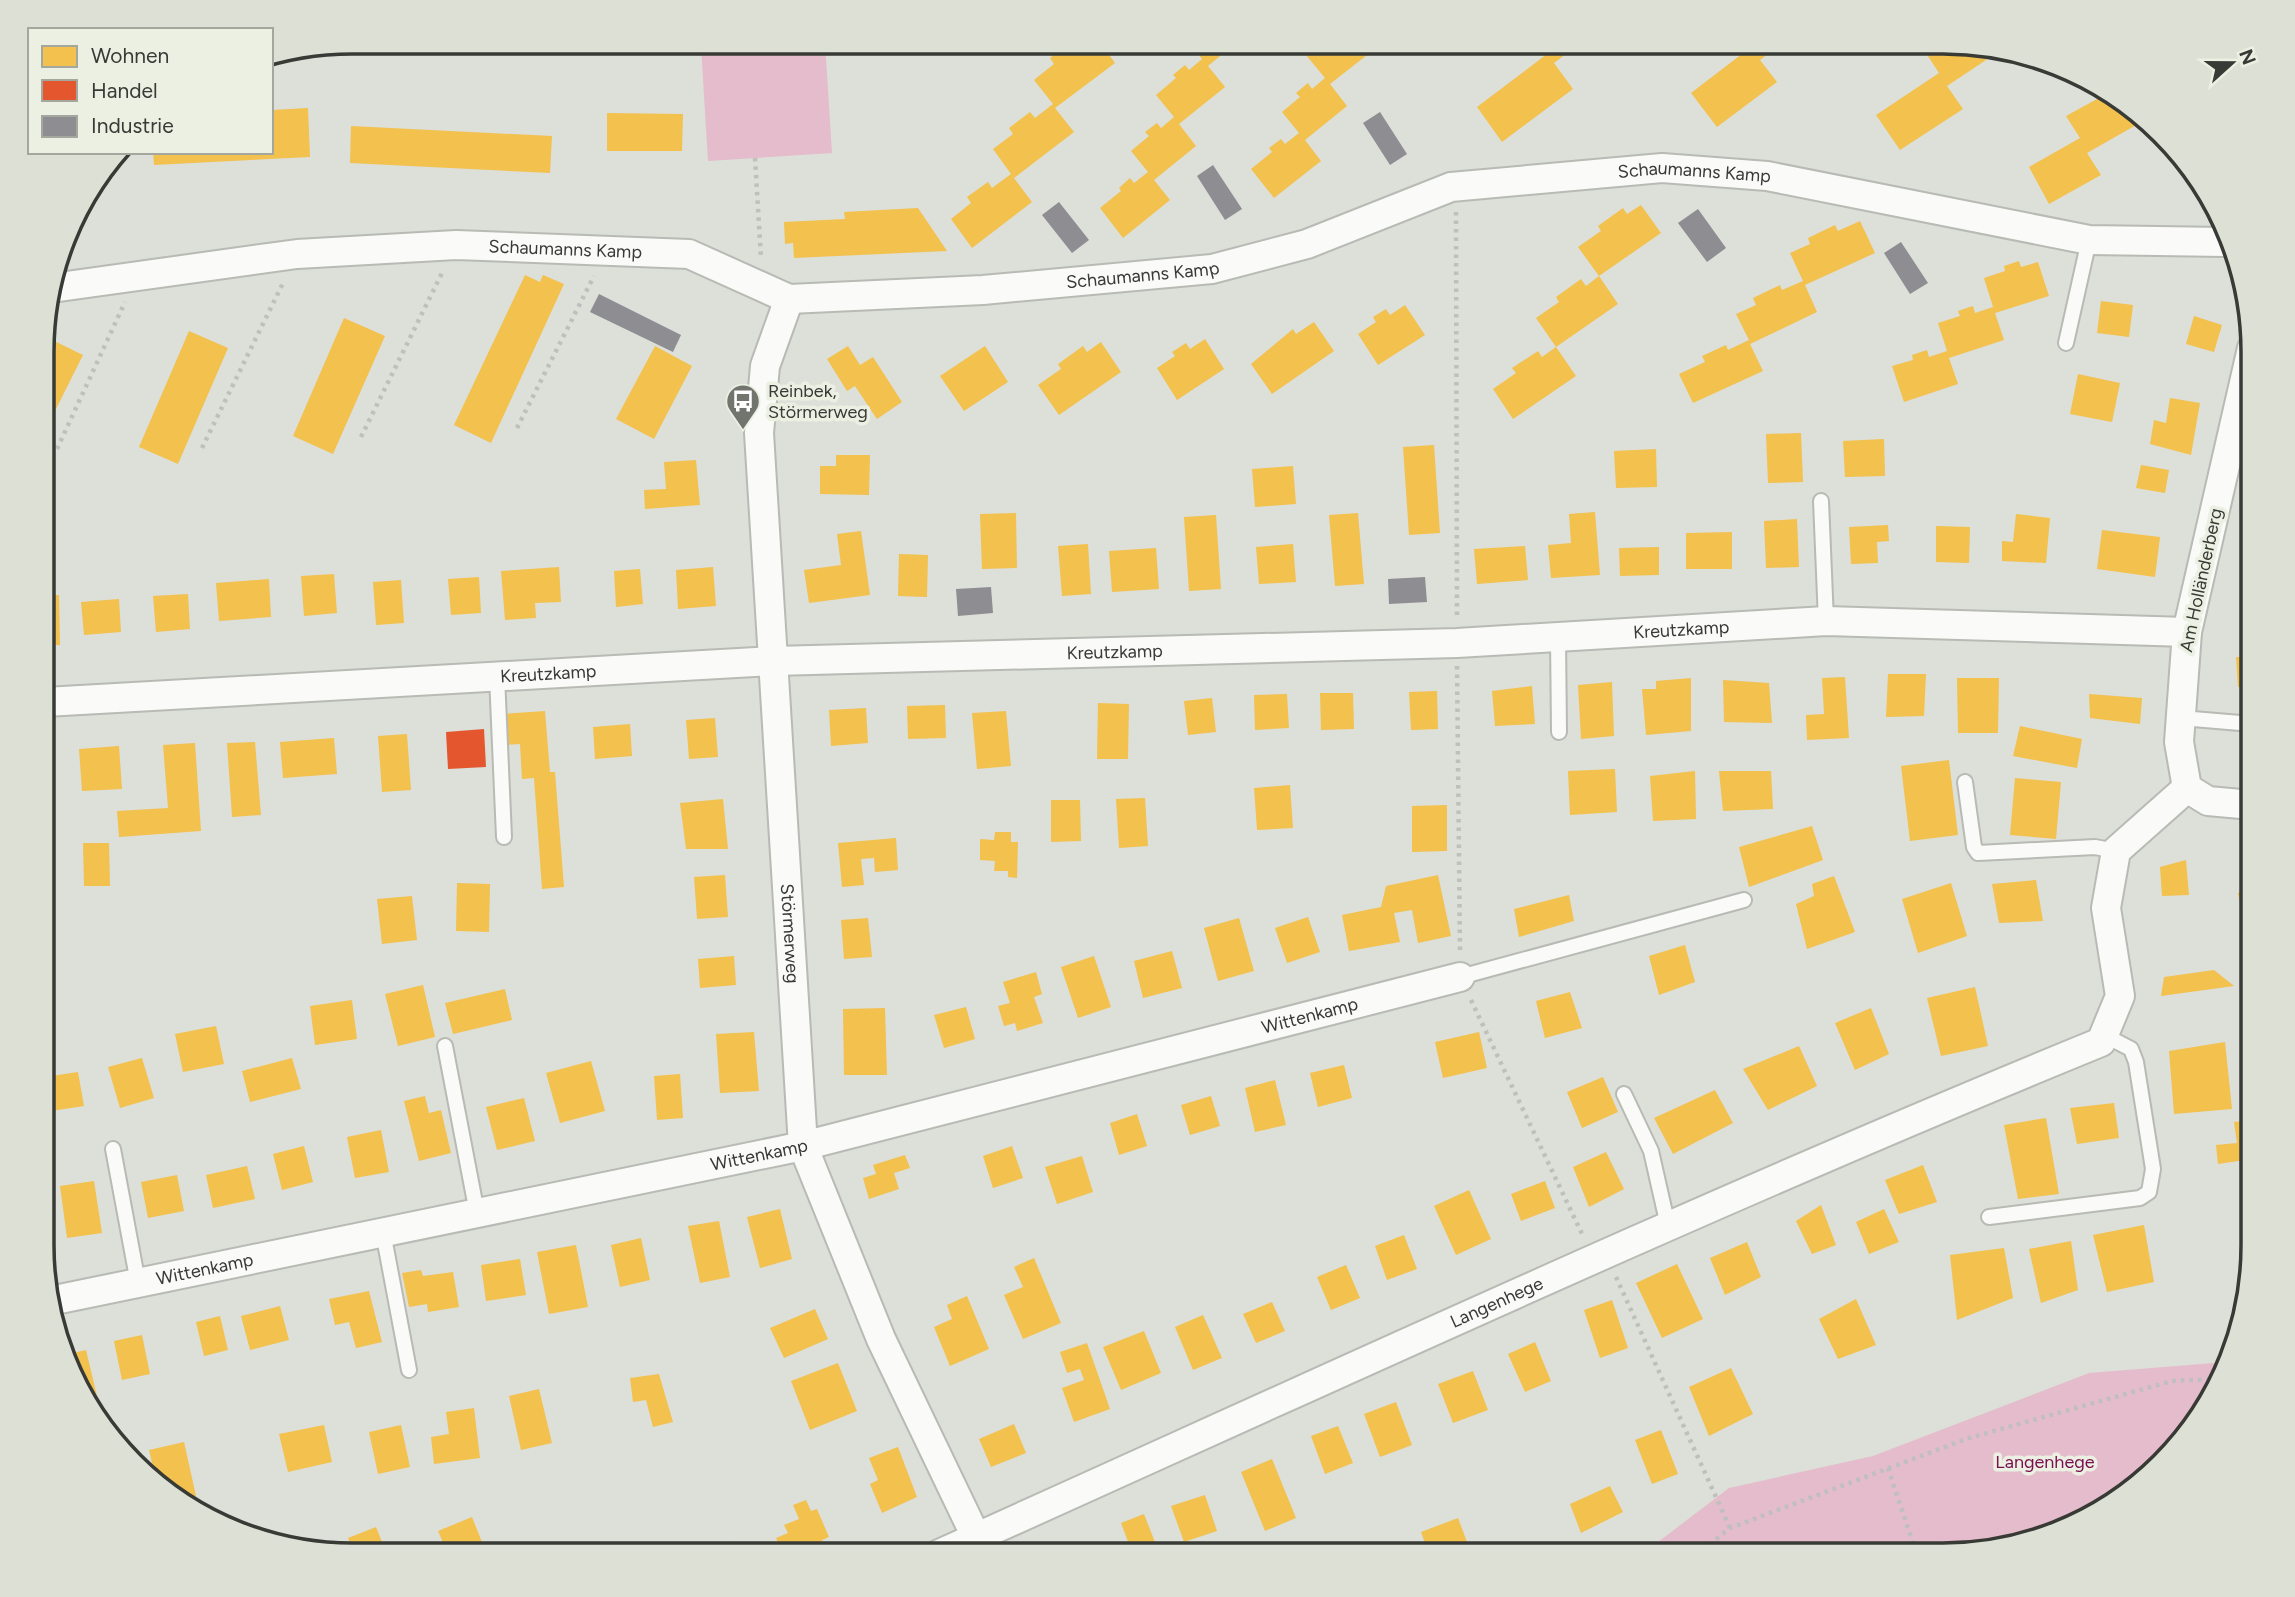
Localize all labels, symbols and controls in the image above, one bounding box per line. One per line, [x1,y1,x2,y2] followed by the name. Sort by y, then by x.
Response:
[28,28,273,154] legend
[2197,28,2267,98] north arrow
[91,43,169,68] text: Wohnen
[2234,46,2261,68] text: N
[91,78,158,103] text: Handel
[91,113,174,138] text: Industrie
[1617,157,1772,187] street label: Schaumanns Kamp
[488,235,642,263] street label: Schaumanns Kamp
[1065,257,1222,293] street label: Schaumanns Kamp
[768,380,868,423] place label: Reinbek, Störmerweg
[724,382,762,431] bus stop icon: Reinbek, Störmerweg
[2175,506,2227,654] street label: Am Holländerberg
[1633,616,1730,643] street label: Kreutzkamp
[1066,640,1163,664] street label: Kreutzkamp
[500,660,597,687] street label: Kreutzkamp
[776,883,804,984] street label: Störmerweg
[1259,993,1360,1039] street label: Wittenkamp
[709,1134,810,1176] street label: Wittenkamp
[154,1248,255,1290] street label: Wittenkamp
[1447,1272,1547,1333] street label: Langenhege
[1995,1451,2095,1473] park label: Langenhege

